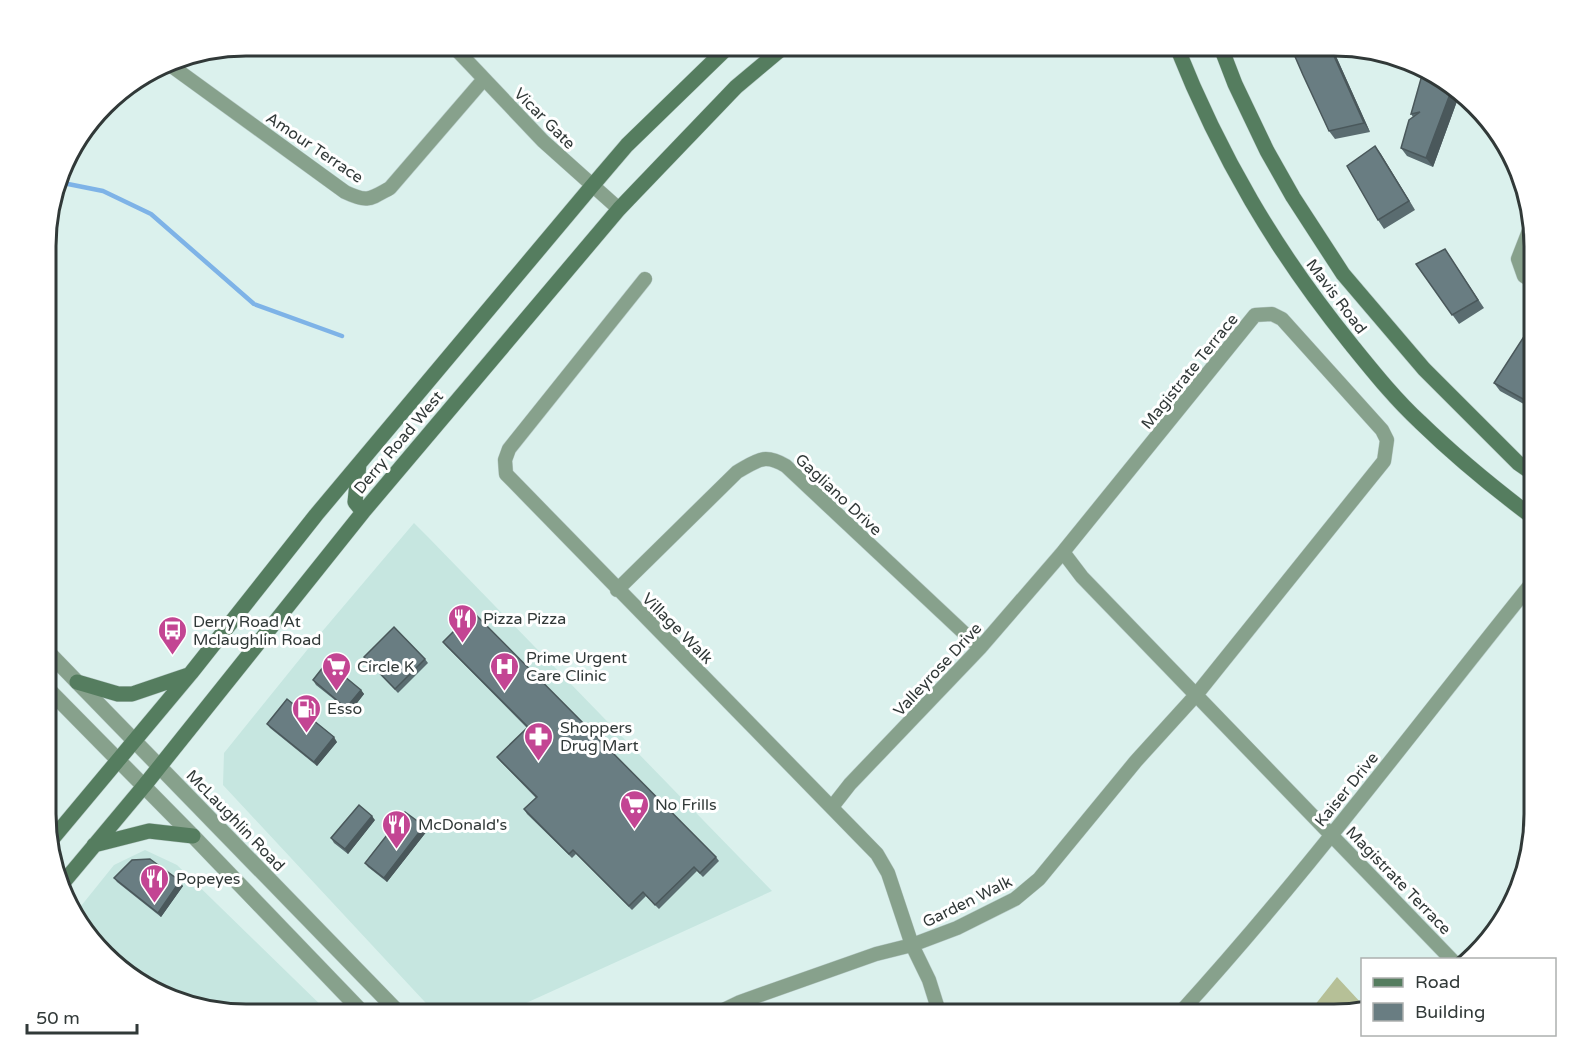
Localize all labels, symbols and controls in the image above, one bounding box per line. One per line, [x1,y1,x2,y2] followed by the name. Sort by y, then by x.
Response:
[509,84,579,154] street label: Vicar Gate
[262,108,367,188] street label: Amour Terrace
[1301,255,1371,338] street label: Mavis Road
[1137,310,1243,433] street label: Magistrate Terrace
[350,387,448,498] street label: Derry Road West
[791,449,886,540] street label: Gagliano Drive
[638,589,717,669] street label: Village Walk
[446,602,478,644] restaurant icon: Pizza Pizza
[483,609,566,629] place label: Pizza Pizza
[193,612,321,650] place label: Derry Road At Mclaughlin Road
[156,614,188,656] bus stop icon: Derry Road At Mclaughlin Road
[889,619,986,721] street label: Valleyrose Drive
[526,648,627,686] place label: Prime Urgent Care Clinic
[320,650,352,692] supermarket icon: Circle K
[489,650,521,692] hospital icon: Prime Urgent Care Clinic
[357,657,415,677] place label: Circle K
[290,692,322,734] fuel station icon: Esso
[327,699,362,719] place label: Esso
[560,718,639,756] place label: Shoppers Drug Mart
[523,720,555,762] pharmacy icon: Shoppers Drug Mart
[1311,748,1383,831] street label: Kaiser Drive
[182,766,289,876] street label: McLaughlin Road
[618,788,650,830] supermarket icon: No Frills
[655,795,717,815] place label: No Frills
[381,808,413,850] restaurant icon: McDonald's
[418,815,507,835] place label: McDonald's
[1341,822,1455,939] street label: Magistrate Terrace
[139,862,171,904] restaurant icon: Popeyes
[176,869,241,889] place label: Popeyes
[919,871,1016,932] street label: Garden Walk
[1361,958,1556,1036] legend
[1415,971,1460,993] text: Road
[27,997,136,1035] scale bar
[1415,1001,1485,1023] text: Building
[36,1007,80,1029] text: 50 m

